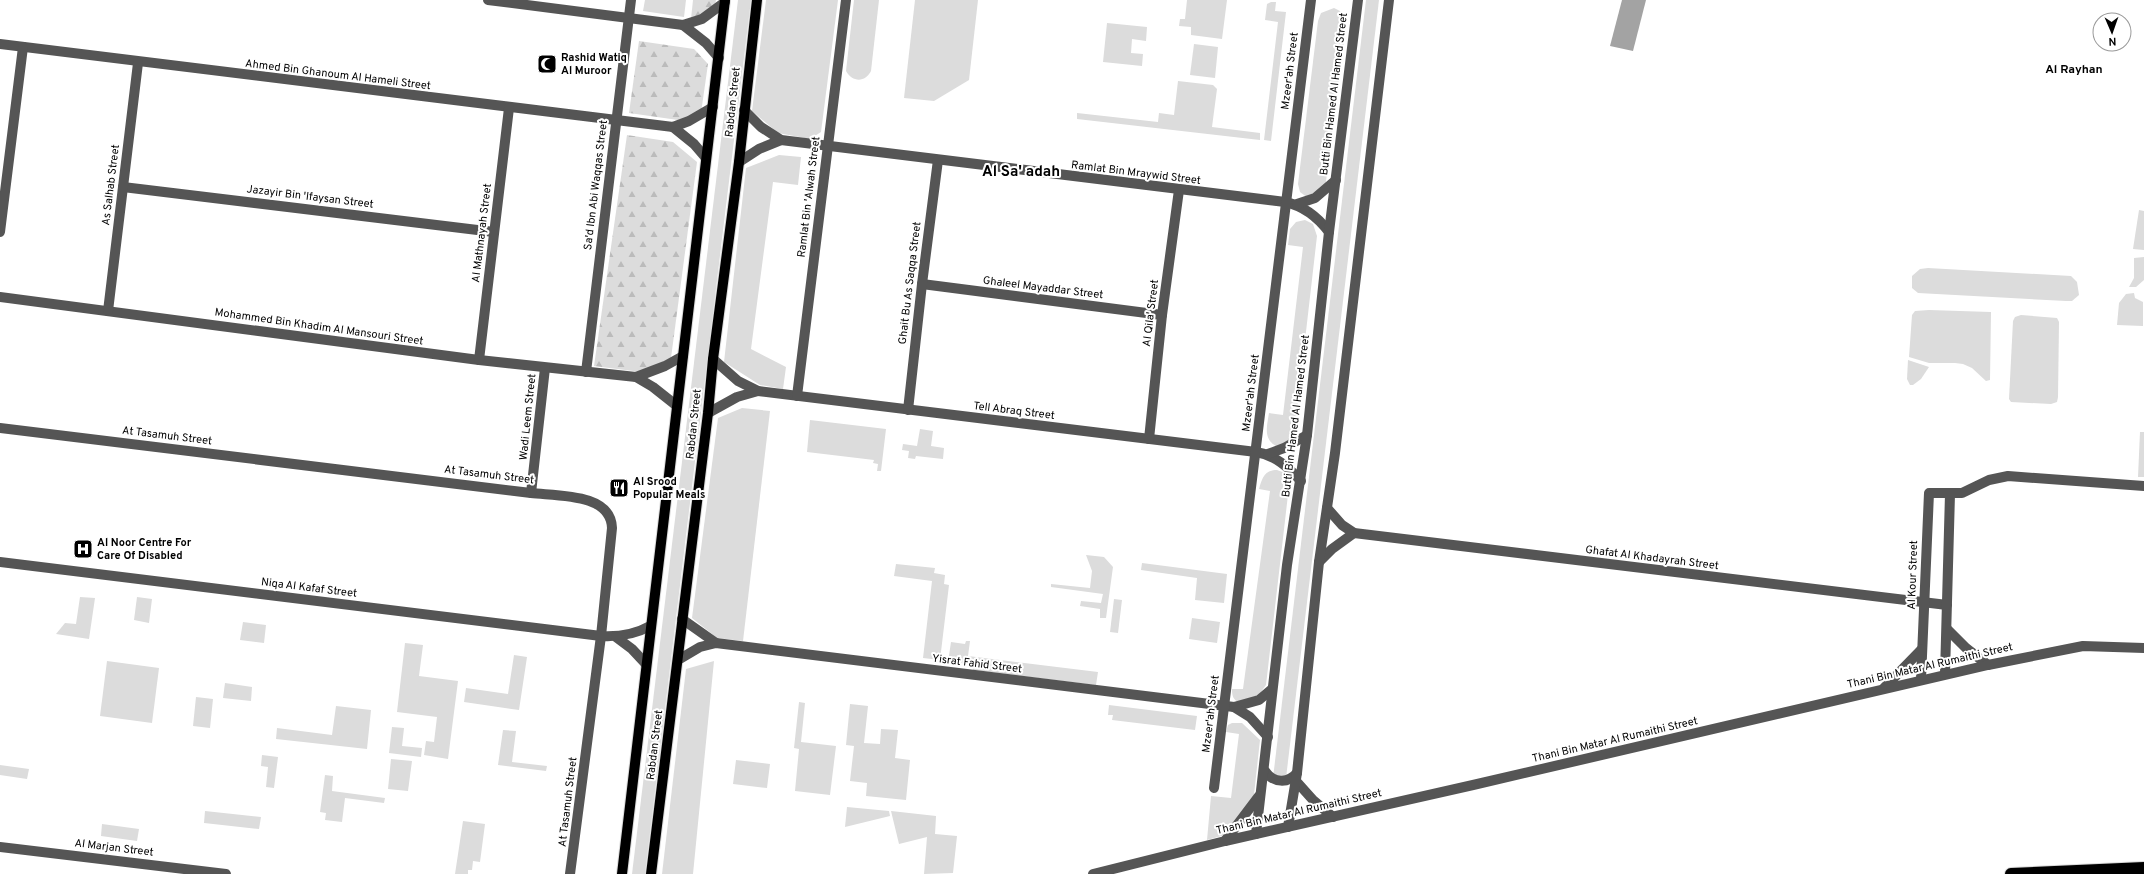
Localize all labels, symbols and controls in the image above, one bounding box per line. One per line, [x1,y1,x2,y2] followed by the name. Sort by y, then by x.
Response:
[1317,12,1351,176] street label: Butti Bin Hamed Al Hamed Street
[2092,12,2132,52] north arrow
[1278,31,1302,111] street label: Mzeer'ah Street
[2108,34,2117,48] text: N
[561,51,627,78] place label: Rashid Watiq Al Muroor
[536,53,558,75] mosque icon: Rashid Watiq Al Muroor
[244,57,432,93] street label: Ahmed Bin Ghanoum Al Hameli Street
[2045,62,2103,78] district label: Al Rayhan
[722,66,744,138] street label: Rabdan Street
[581,119,611,251] street label: Sa'd Ibn Abi Waqqas Street
[795,136,823,258] street label: Ramlat Bin 'Alwah Street
[99,144,123,226] street label: As Salhab Street
[1070,158,1202,188] street label: Ramlat Bin Mraywid Street
[982,163,1060,182] district label: Al Sa' adah
[246,182,374,212] street label: Jazayir Bin 'Ifaysan Street
[469,183,495,283] street label: Al Mathnayah Street
[896,221,924,345] street label: Ghait Bu As Saqqa Street
[982,274,1104,302] street label: Ghaleel Mayaddar Street
[1140,279,1162,347] street label: Al Qila' Street
[214,305,424,349] street label: Mohammed Bin Khadim Al Mansouri Street
[1279,334,1313,498] street label: Butti Bin Hamed Al Hamed Street
[1239,353,1263,433] street label: Mzeer'ah Street
[516,373,540,461] street label: Wadi Leem Street
[683,388,705,460] street label: Rabdan Street
[972,399,1056,423] street label: Tell Abraq Street
[121,424,213,448] street label: At Tasamuh Street
[443,463,535,487] street label: At Tasamuh Street
[633,475,705,502] place label: Al Srood Popular Meals
[608,477,630,499] restaurant icon: Al Srood Popular Meals
[97,536,192,563] place label: Al Noor Centre For Care Of Disabled
[72,538,94,560] hospital icon: Al Noor Centre For Care Of Disabled
[1905,540,1921,610] street label: Al Kour Street
[1584,543,1720,573] street label: Ghafat Al Khadayrah Street
[260,575,358,601] street label: Niqa Al Kafaf Street
[1846,640,2014,692] street label: Thani Bin Matar Al Rumaithi Street
[931,652,1023,676] street label: Yisrat Fahid Street
[1199,674,1223,754] street label: Mzeer'ah Street
[644,709,666,781] street label: Rabdan Street
[1531,714,1699,766] street label: Thani Bin Matar Al Rumaithi Street
[556,756,580,848] street label: At Tasamuh Street
[1215,786,1383,838] street label: Thani Bin Matar Al Rumaithi Street
[74,836,154,860] street label: Al Marjan Street

